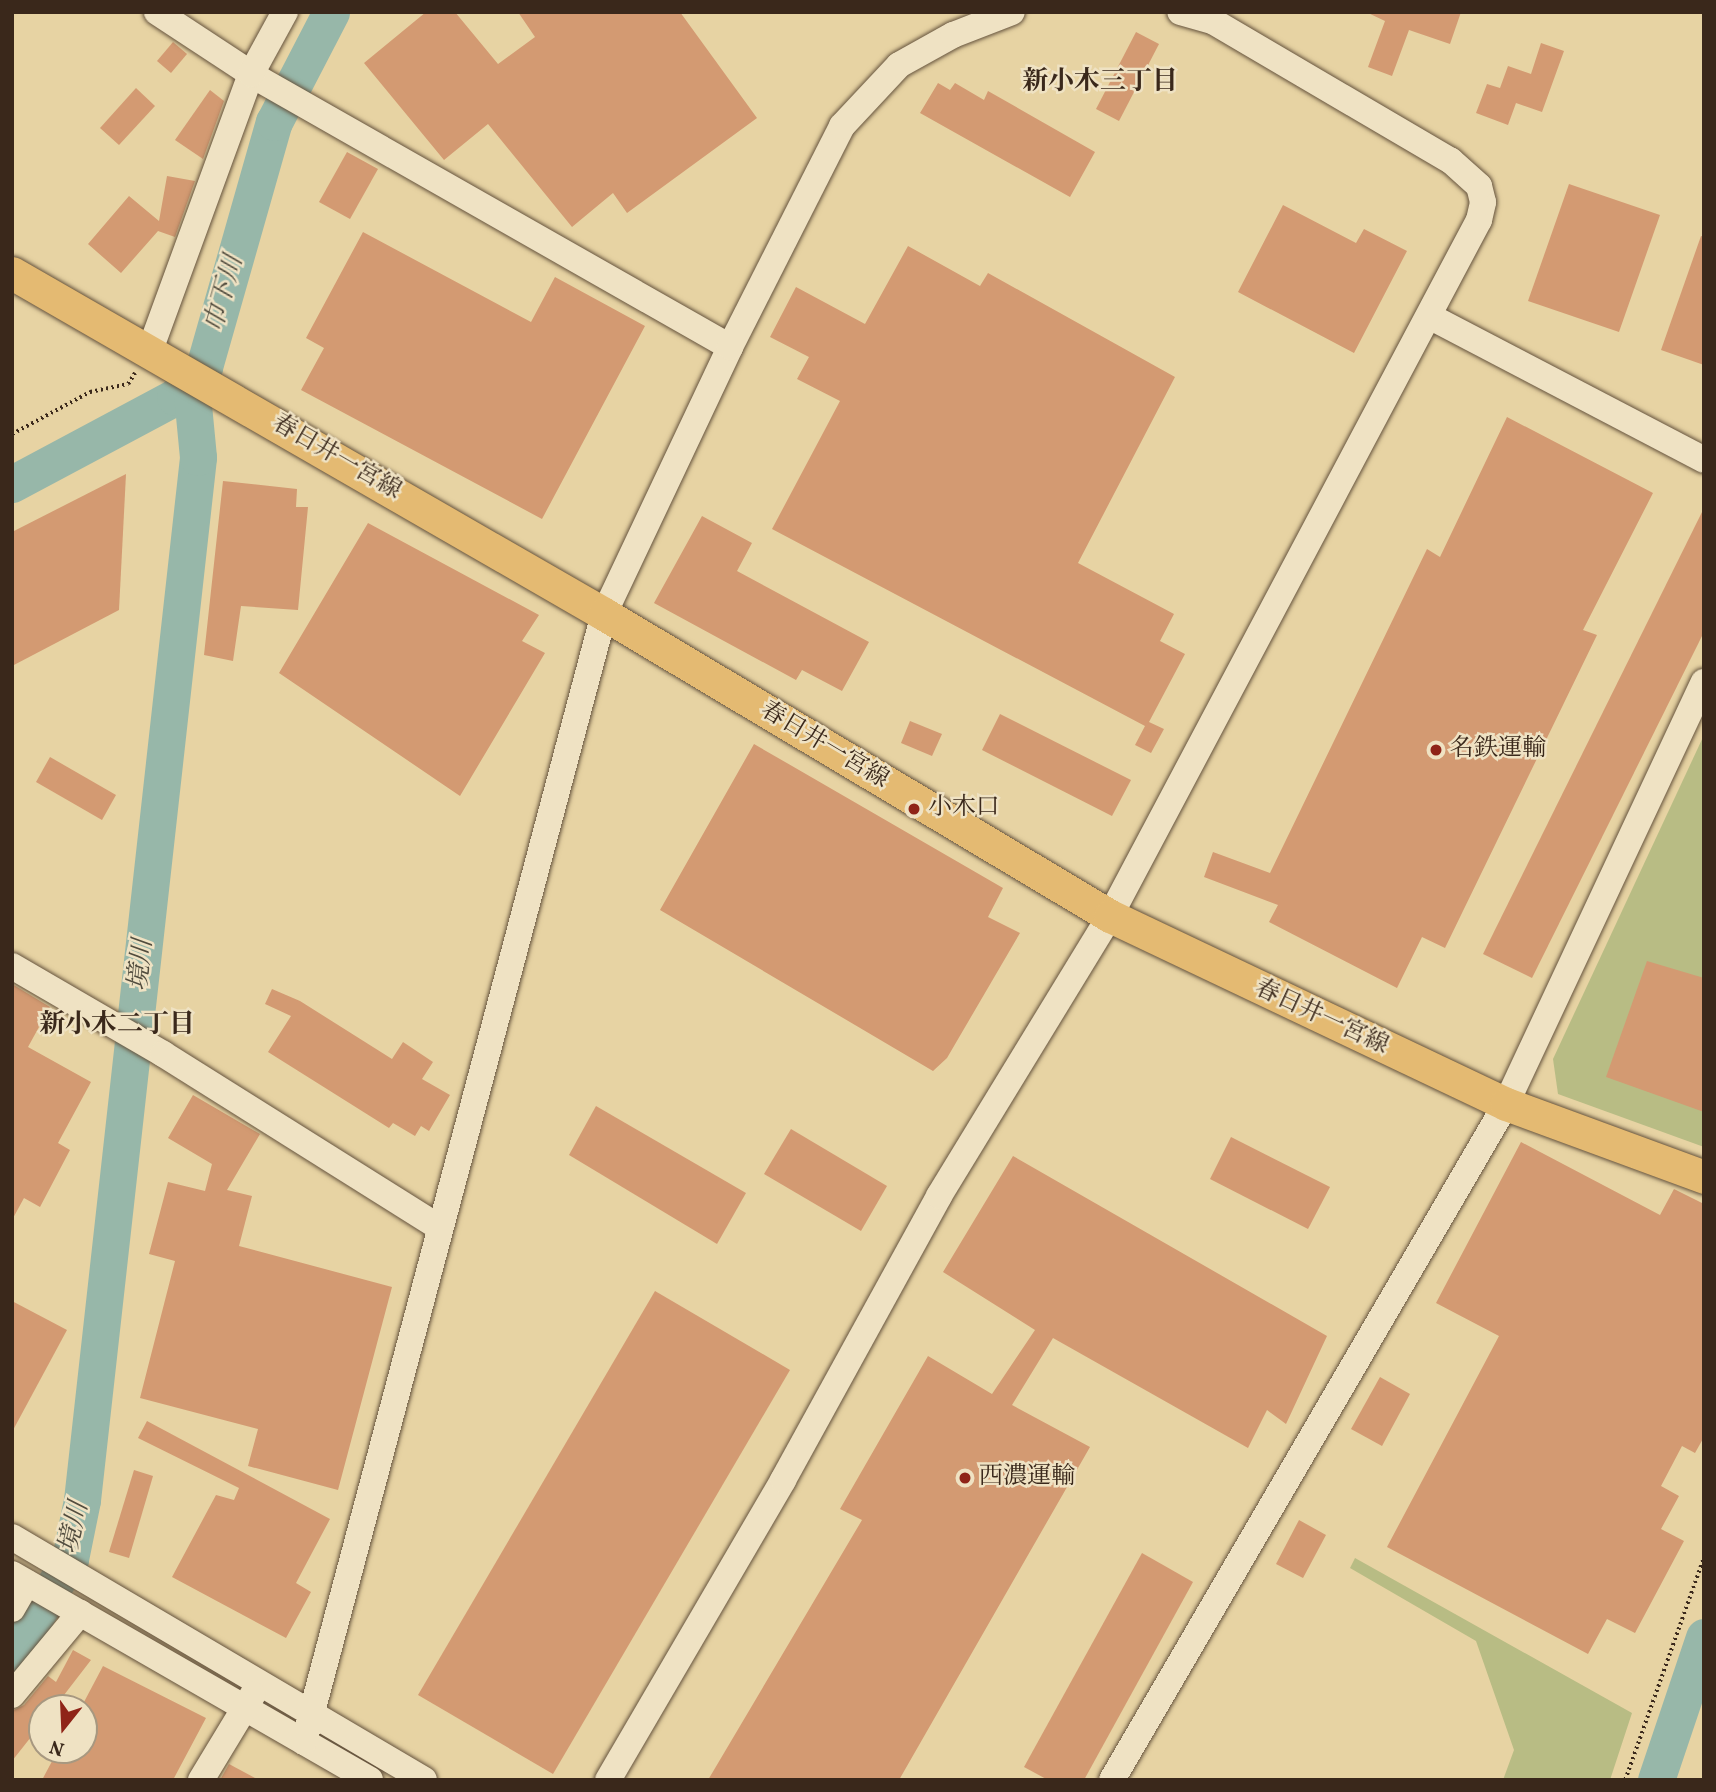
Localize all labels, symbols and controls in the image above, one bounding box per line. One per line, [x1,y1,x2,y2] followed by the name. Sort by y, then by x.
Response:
[1022,67,1178,99] district label: 新小木三丁目
[199,252,251,336] water label: 巾下川
[266,410,406,506] street label: 春日井一宮線
[755,697,893,795] street label: 春日井一宮線
[1450,736,1546,764] place label: 名鉄運輸
[1428,742,1444,758] marker: 名鉄運輸
[928,795,1000,823] place label: 小木口
[906,801,922,817] marker: 小木口
[124,938,160,992] water label: 境川
[1250,975,1392,1061] street label: 春日井一宮線
[39,1010,195,1042] district label: 新小木二丁目
[979,1464,1075,1492] place label: 西濃運輸
[957,1470,973,1486] marker: 西濃運輸
[54,1499,96,1557] water label: 境川
[28,1694,98,1764] north arrow
[47,1733,68,1762] text: N

